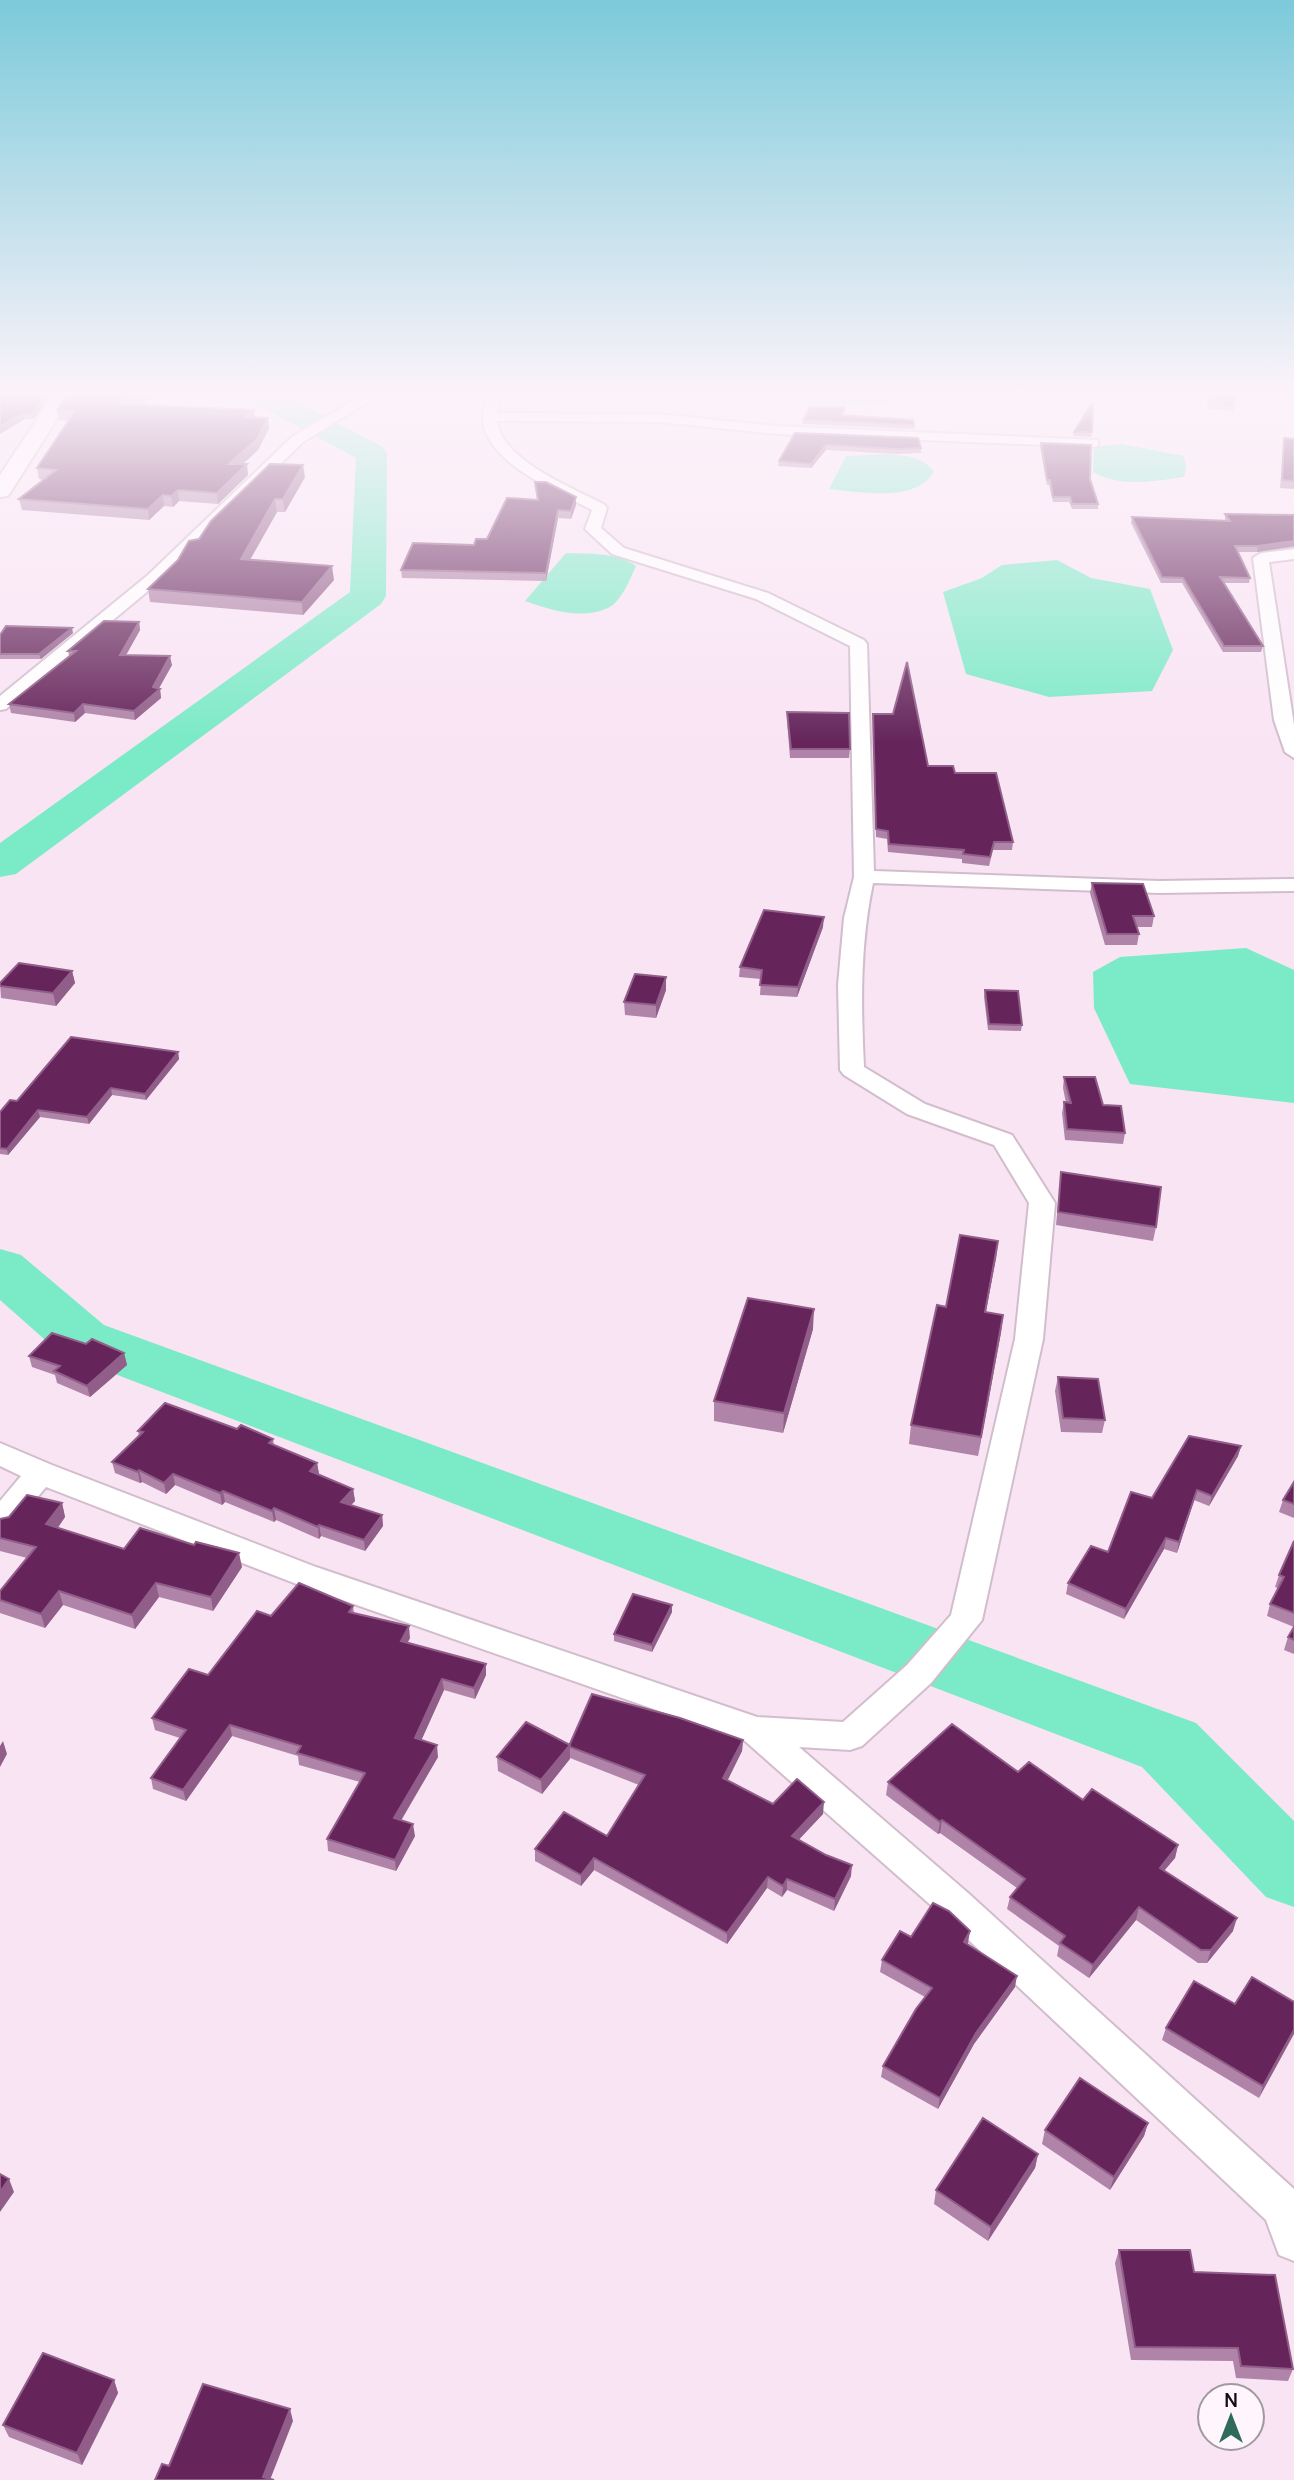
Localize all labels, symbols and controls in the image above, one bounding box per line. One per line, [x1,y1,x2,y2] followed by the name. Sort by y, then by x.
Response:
[1196,2382,1266,2452] north arrow
[1224,2387,1238,2413] text: N

